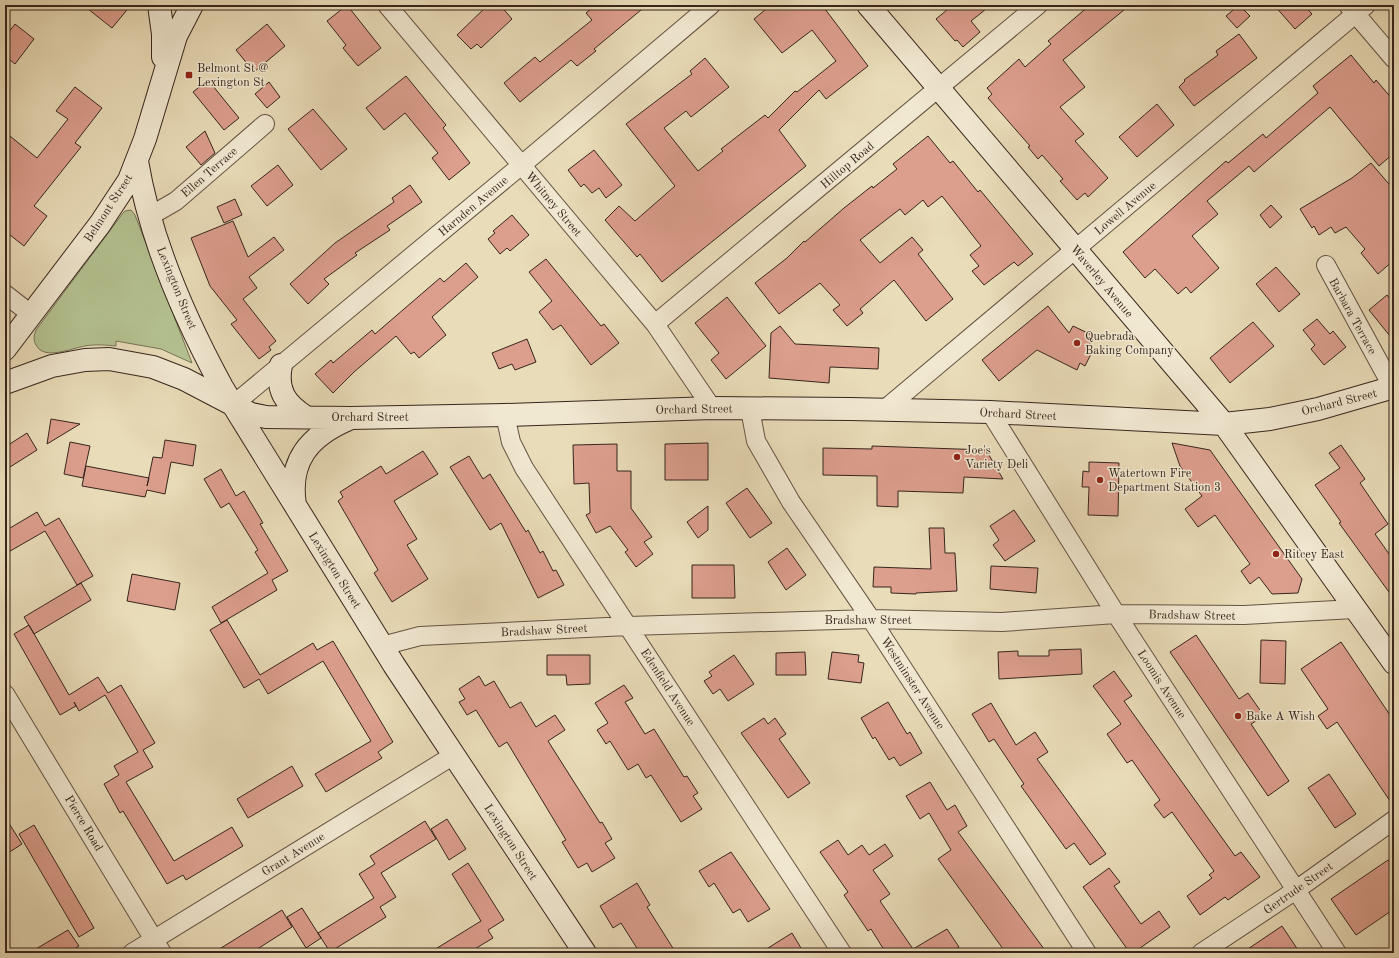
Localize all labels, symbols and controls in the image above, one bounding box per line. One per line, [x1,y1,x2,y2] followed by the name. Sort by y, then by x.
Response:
[197,63,269,89] place label: Belmont St @ Lexington St
[184,70,194,80] marker: Belmont St @ Lexington St
[819,140,877,191] street label: Hilltop Road
[179,145,240,200] street label: Ellen Terrace
[523,170,584,239] street label: Whitney Street
[82,172,135,245] street label: Belmont Street
[437,174,511,239] street label: Harnden Avenue
[1093,179,1159,238] street label: Lowell Avenue
[1068,243,1135,320] street label: Waverley Avenue
[154,245,198,331] street label: Lexington Street
[1326,276,1378,357] street label: Barbara Terrace
[1085,331,1174,357] place label: Quebrada Baking Company
[1072,338,1082,348] marker: Quebrada Baking Company
[1300,388,1378,418] street label: Orchard Street
[655,403,733,417] street label: Orchard Street
[979,407,1057,423] street label: Orchard Street
[331,412,409,424] street label: Orchard Street
[965,445,1028,471] place label: Joe's Variety Deli
[952,452,962,462] marker: Joe's Variety Deli
[1108,468,1221,494] place label: Watertown Fire Department Station 3
[1095,475,1105,485] marker: Watertown Fire Department Station 3
[306,530,363,611] street label: Lexington Street
[1271,549,1281,559] marker: Ritcey East
[1284,549,1344,561] place label: Ritcey East
[1148,609,1236,623] street label: Bradshaw Street
[824,615,912,627] street label: Bradshaw Street
[500,623,588,639] street label: Bradshaw Street
[878,635,947,732] street label: Westminster Avenue
[638,647,697,729] street label: Edenfield Avenue
[1135,648,1188,722] street label: Loomis Avenue
[1233,711,1243,721] marker: Bake A Wish
[1246,711,1316,723] place label: Bake A Wish
[62,794,104,853] street label: Pierce Road
[481,802,539,883] street label: Lexington Street
[260,831,327,879] street label: Grant Avenue
[1262,861,1335,917] street label: Gertrude Street

